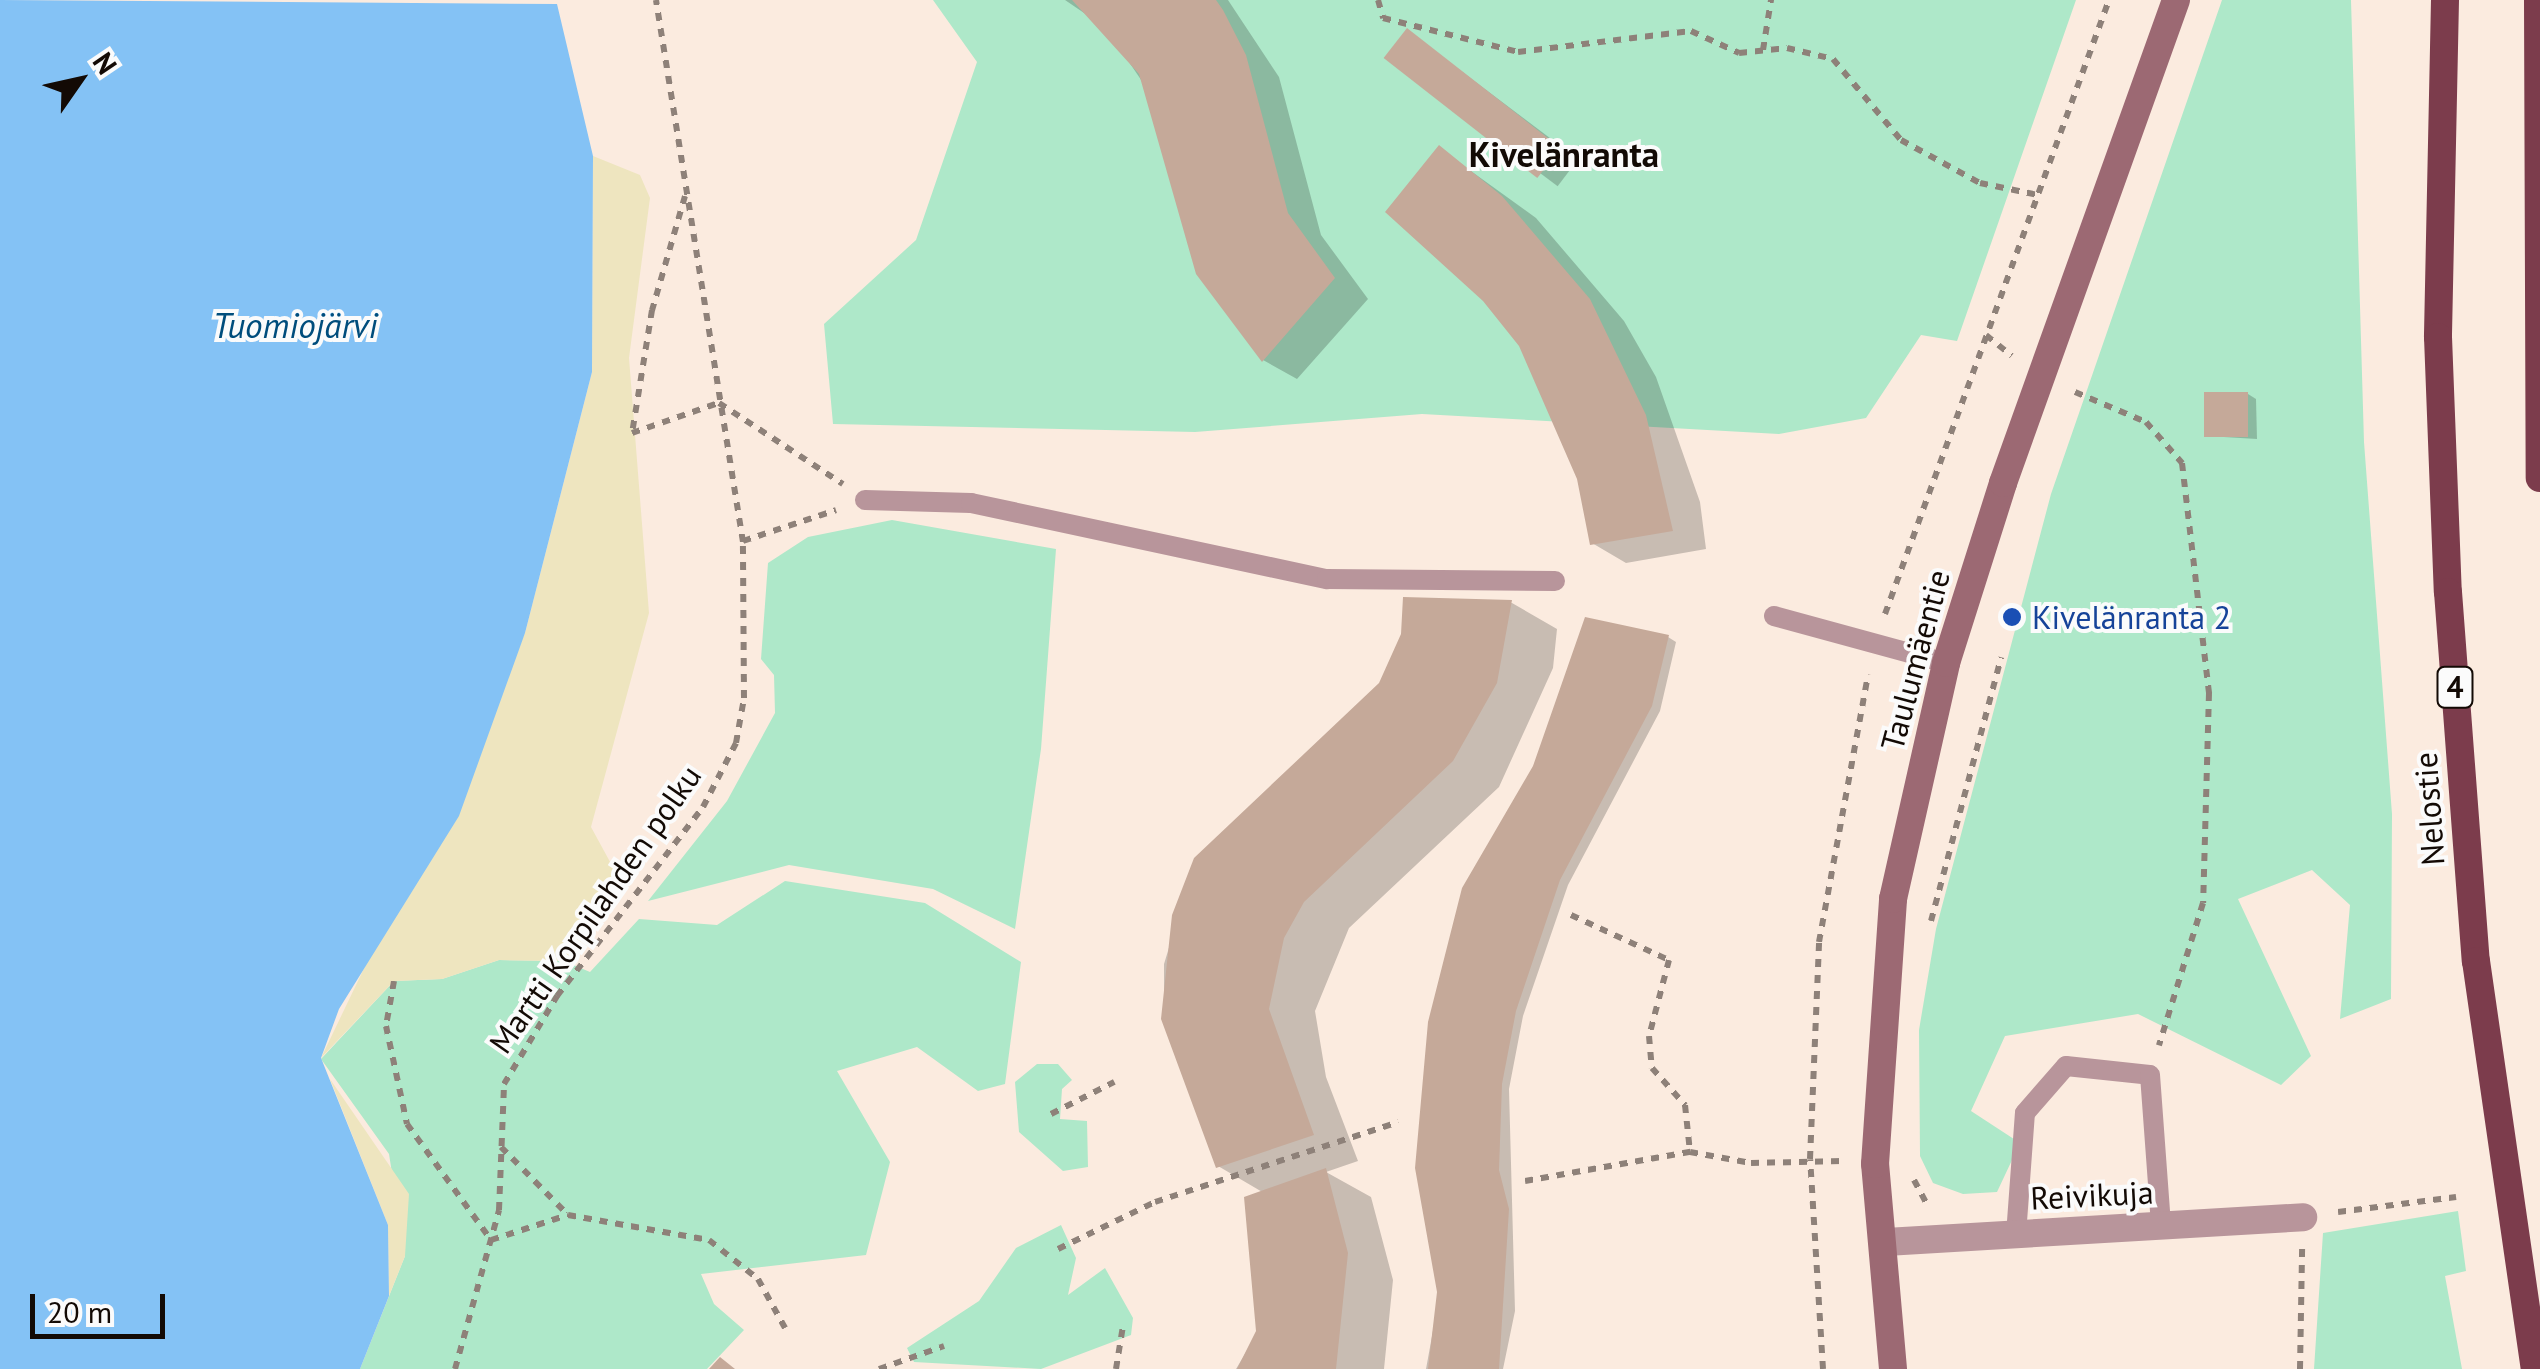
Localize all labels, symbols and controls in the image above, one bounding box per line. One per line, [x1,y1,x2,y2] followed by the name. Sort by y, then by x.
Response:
[30,30,130,130] north arrow
[85,45,126,81] text: N
[1469,133,1659,175] district label: Kivelänranta
[212,304,378,346] water label: Tuomiojärvi
[1872,565,1958,755] street label: Taulumäentie
[2032,598,2231,636] place label: Kivelänranta 2
[2001,606,2023,628] marker: Kivelänranta 2
[2435,662,2475,712] road number: 4
[2406,751,2452,867] street label: Nelostie
[481,758,709,1060] street label: Martti Korpilahden polku
[2029,1173,2155,1217] street label: Reivikuja
[35,1274,170,1336] scale bar
[47,1292,112,1331] text: 20 m

